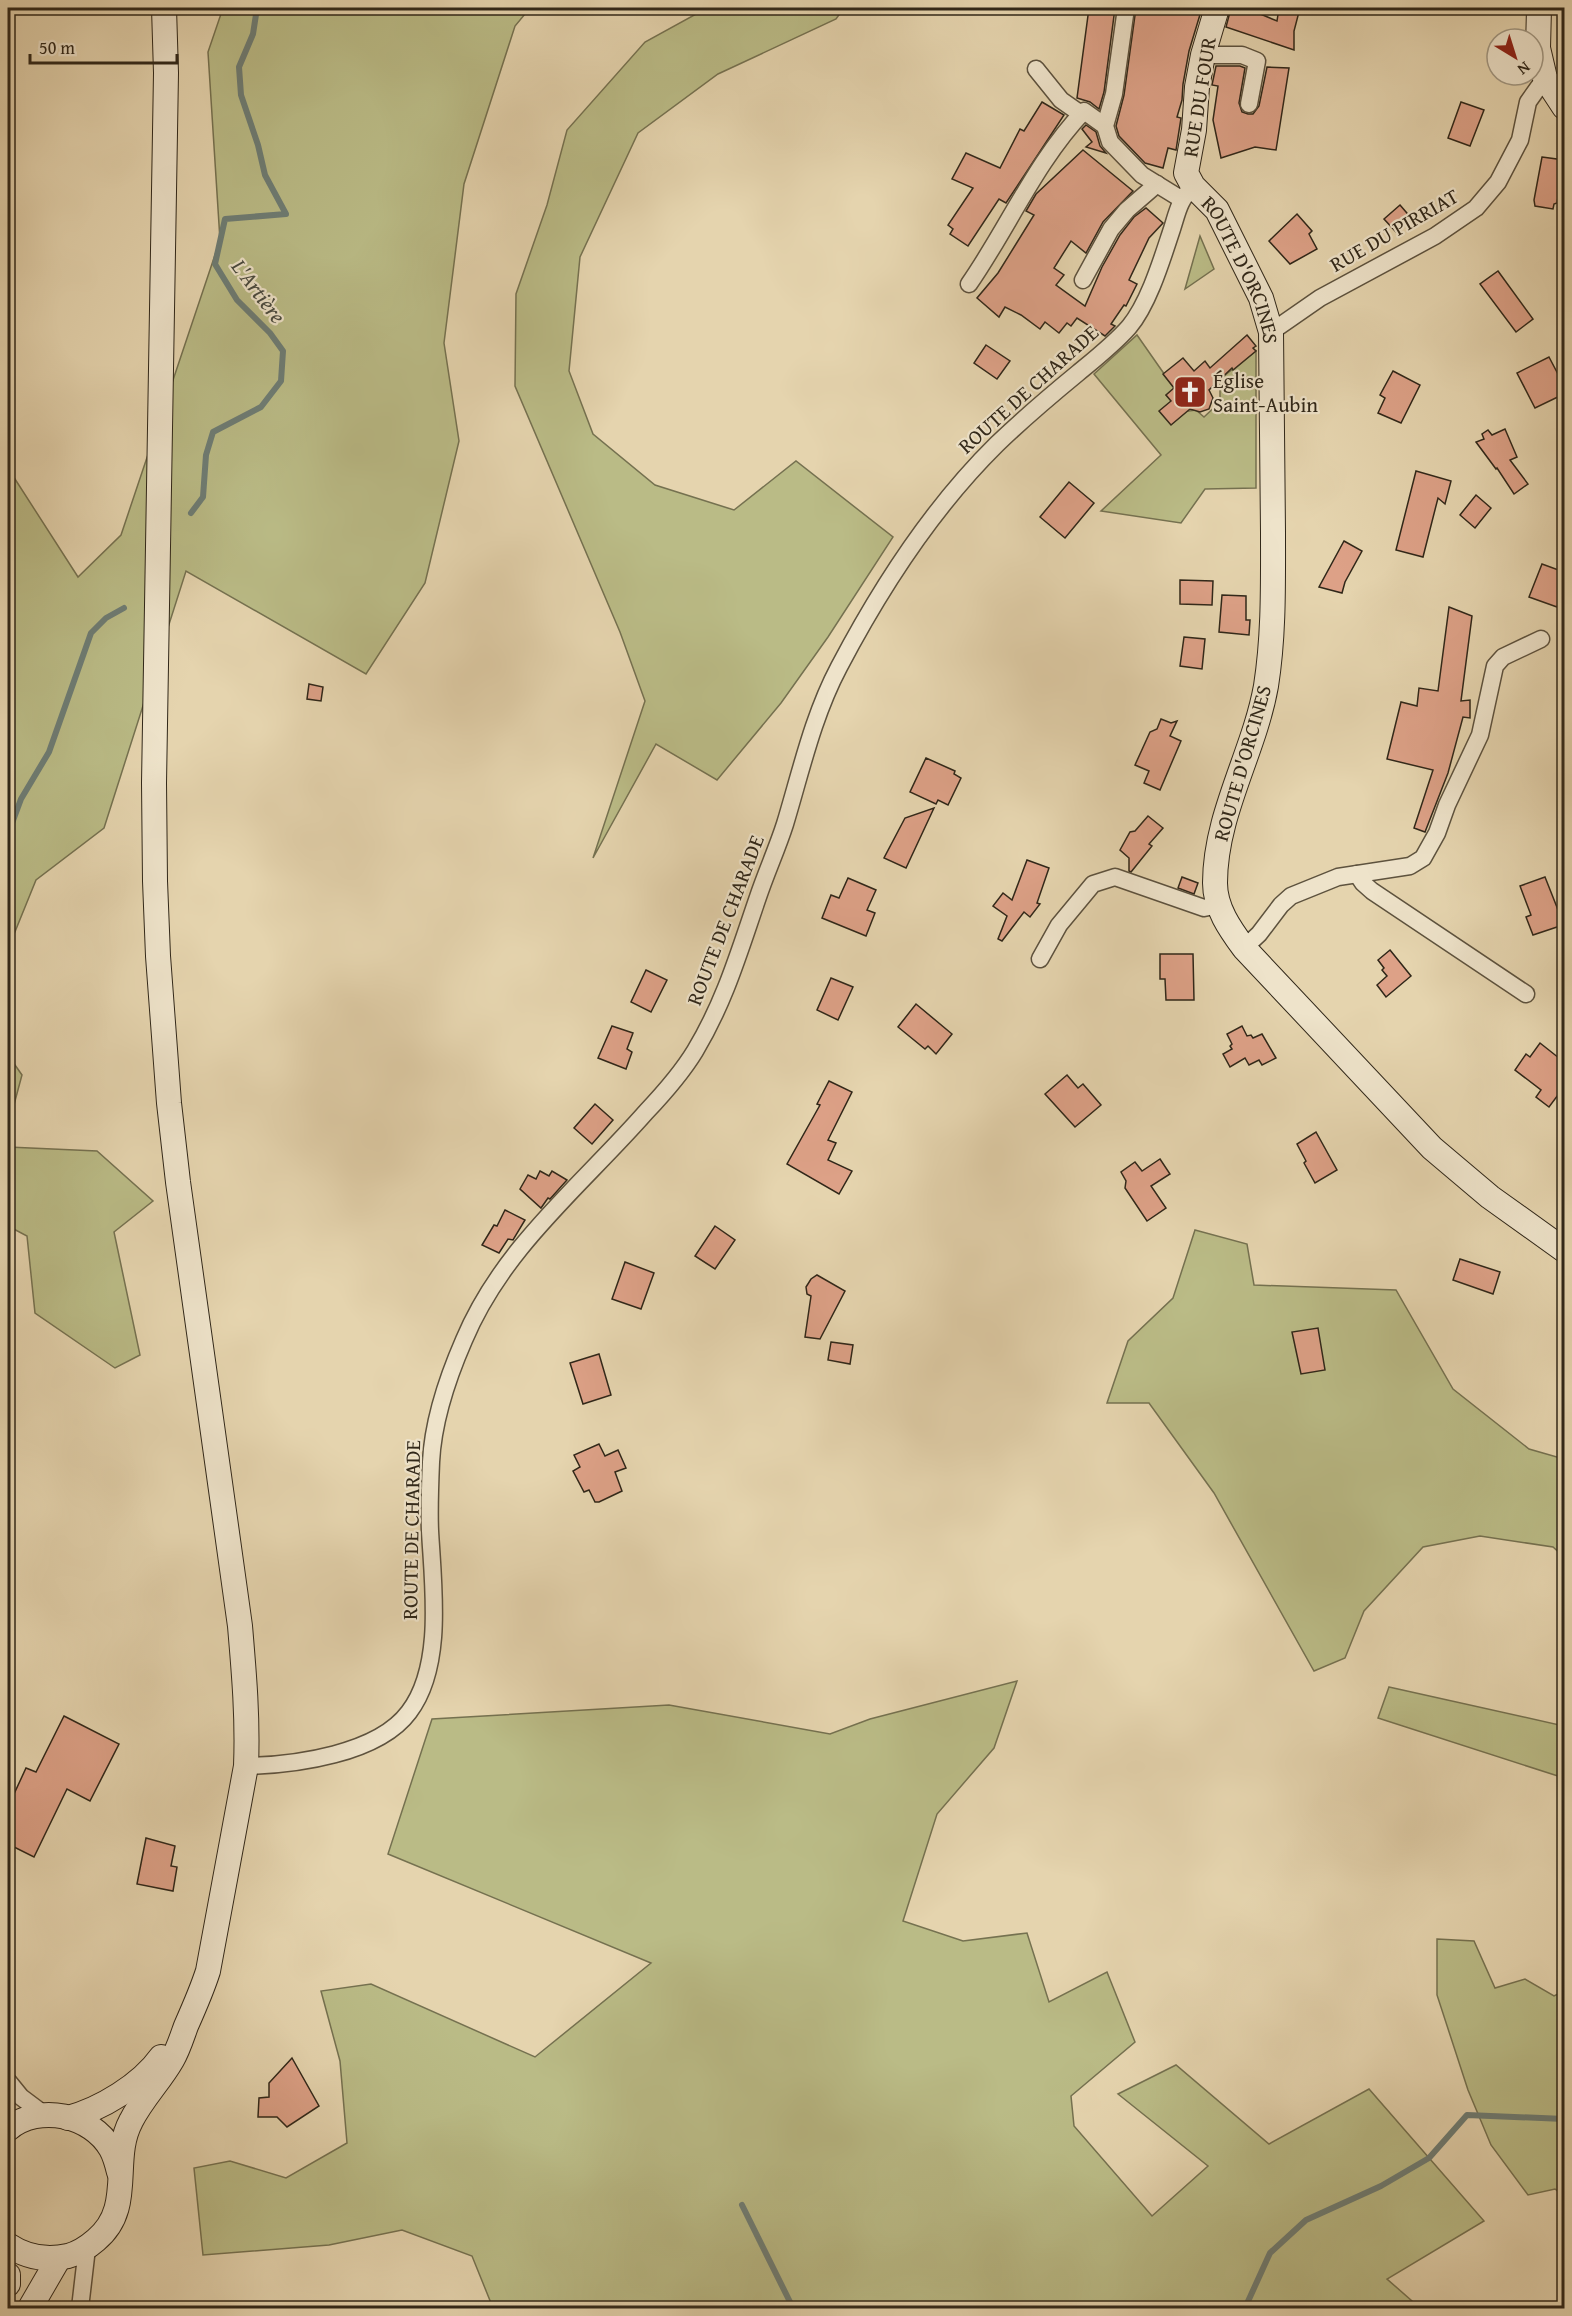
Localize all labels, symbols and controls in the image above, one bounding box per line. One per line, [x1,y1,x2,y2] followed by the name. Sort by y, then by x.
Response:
[30,27,177,65] scale bar
[1485,27,1545,87] north arrow
[39,34,75,61] text: 50 m
[1174,34,1224,159] street label: RUE DU FOUR
[1512,56,1536,82] text: N
[1324,180,1464,279] street label: RUE DU PIRRIAT
[1195,188,1287,344] street label: ROUTE D'ORCINES
[224,251,294,330] water label: L'Artière
[951,317,1106,461] street label: ROUTE DE CHARADE
[1213,365,1318,420] place label: Église Saint-Aubin
[1172,374,1208,410] church icon: Église Saint-Aubin
[1205,681,1279,845] street label: ROUTE D'ORCINES
[678,830,772,1010] street label: ROUTE DE CHARADE
[394,1439,428,1620] street label: ROUTE DE CHARADE

